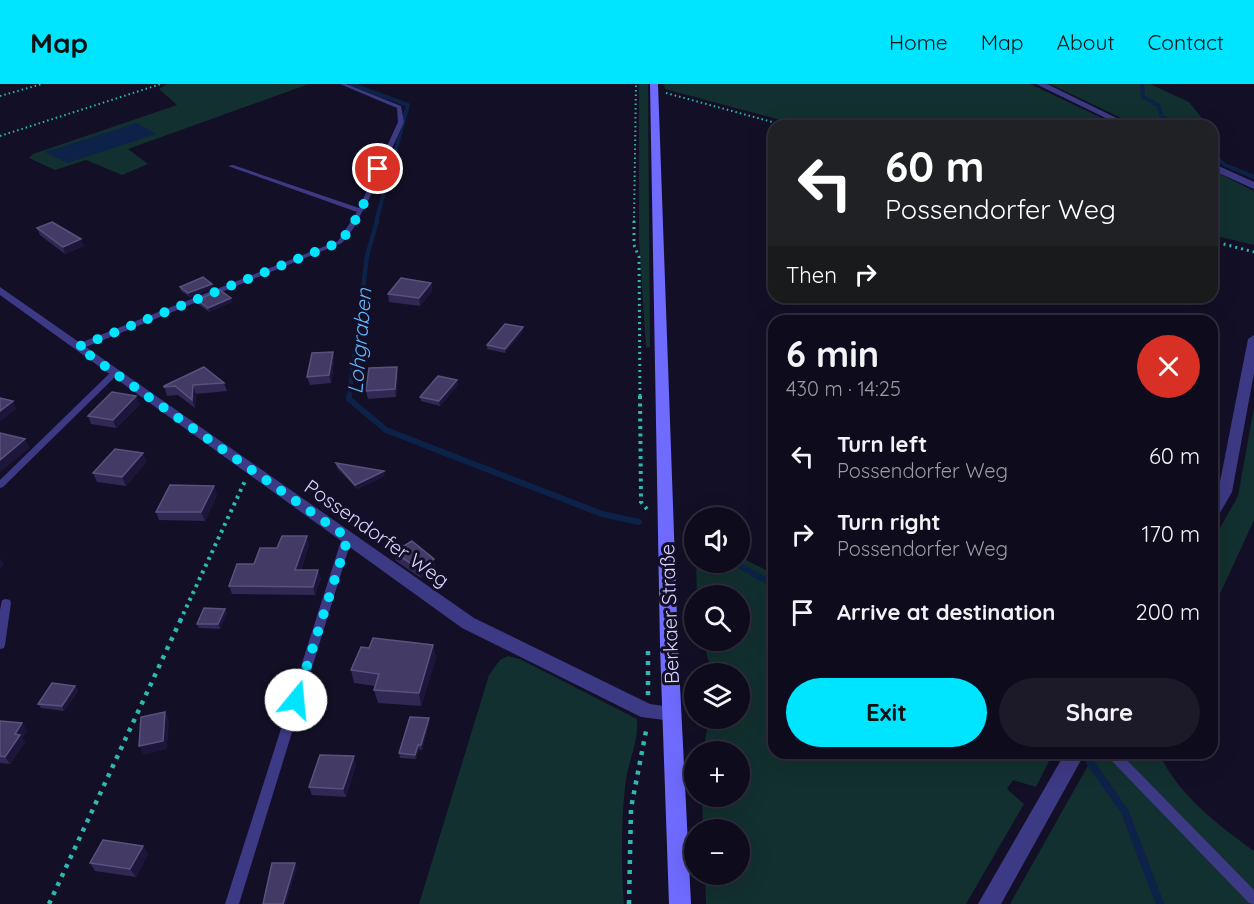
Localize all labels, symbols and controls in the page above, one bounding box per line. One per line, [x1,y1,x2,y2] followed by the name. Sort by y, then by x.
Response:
[30,25,88,60] text: Map
[889,29,948,55] text: Home
[981,29,1024,55] text: Map
[1057,29,1115,55] text: About
[1148,29,1224,55] text: Contact
[885,140,985,193] text: 60 m
[352,143,403,194] pin
[786,144,864,222] icon: left
[361,152,394,185] icon: arrive
[885,192,1116,226] text: Possendorfer Weg
[849,258,882,291] icon: right
[786,261,837,289] text: Then
[341,286,377,395] water label: Lohgraben
[786,331,879,376] text: 6 min
[1137,335,1200,398] button: close
[786,376,901,401] text: 430 m · 14:25
[837,430,927,458] text: Turn left
[786,440,819,473] icon: left
[1149,442,1200,470] text: 60 m
[837,458,1008,483] text: Possendorfer Weg
[300,474,454,592] street label: Possendorfer Weg
[684,507,750,885] map controls
[684,507,750,573] button: sound
[837,508,941,536] text: Turn right
[786,518,819,551] icon: right
[1141,520,1200,548] text: 170 m
[837,536,1008,561] text: Possendorfer Weg
[654,543,684,685] street label: Berkaer Straße
[684,585,750,651] button: search
[786,596,819,629] icon: arrive
[837,598,1055,626] text: Arrive at destination
[1136,598,1200,626] text: 200 m
[684,663,750,729] button: layers
[264,668,328,732] position arrow
[786,678,987,747] button: Exit
[999,678,1200,747] button: Share
[684,741,750,807] button: +
[684,819,750,885] button: −

